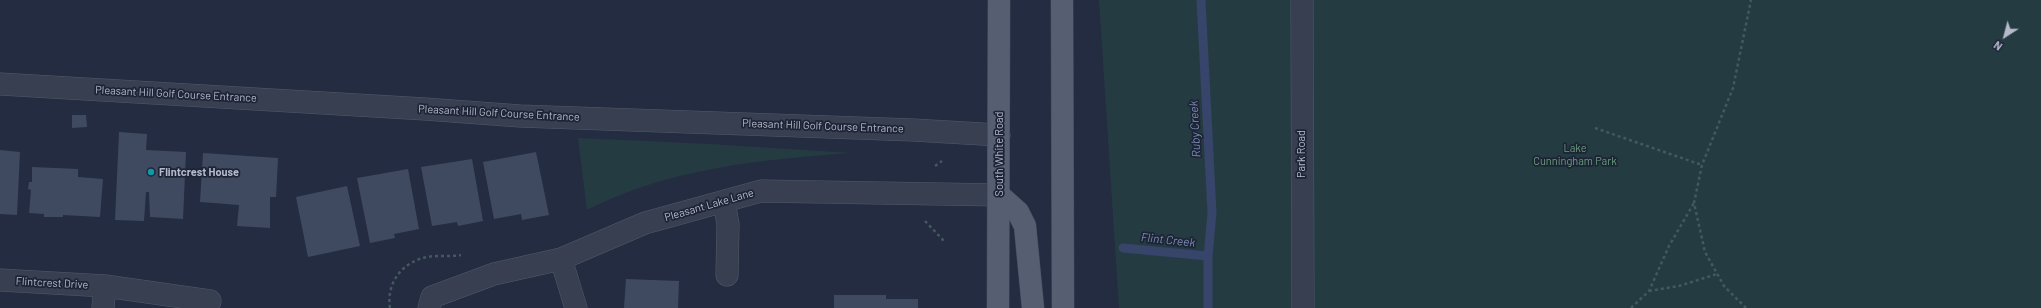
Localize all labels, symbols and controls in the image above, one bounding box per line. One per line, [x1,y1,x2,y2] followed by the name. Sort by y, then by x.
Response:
[1985,16,2025,56] north arrow
[1991,39,2004,54] text: N
[95,83,257,105] street label: Pleasant Hill Golf Course Entrance
[1186,100,1204,158] water label: Ruby Creek
[418,102,580,124] street label: Pleasant Hill Golf Course Entrance
[992,111,1006,197] street label: South White Road
[742,117,904,135] street label: Pleasant Hill Golf Course Entrance
[1294,130,1308,178] street label: Park Road
[1533,141,1617,167] park label: Lake Cunningham Park
[159,165,239,179] place label: Flintcrest House
[146,167,156,177] marker: Flintcrest House
[663,186,755,224] street label: Pleasant Lake Lane
[1140,230,1196,250] water label: Flint Creek
[15,275,89,291] street label: Flintcrest Drive

